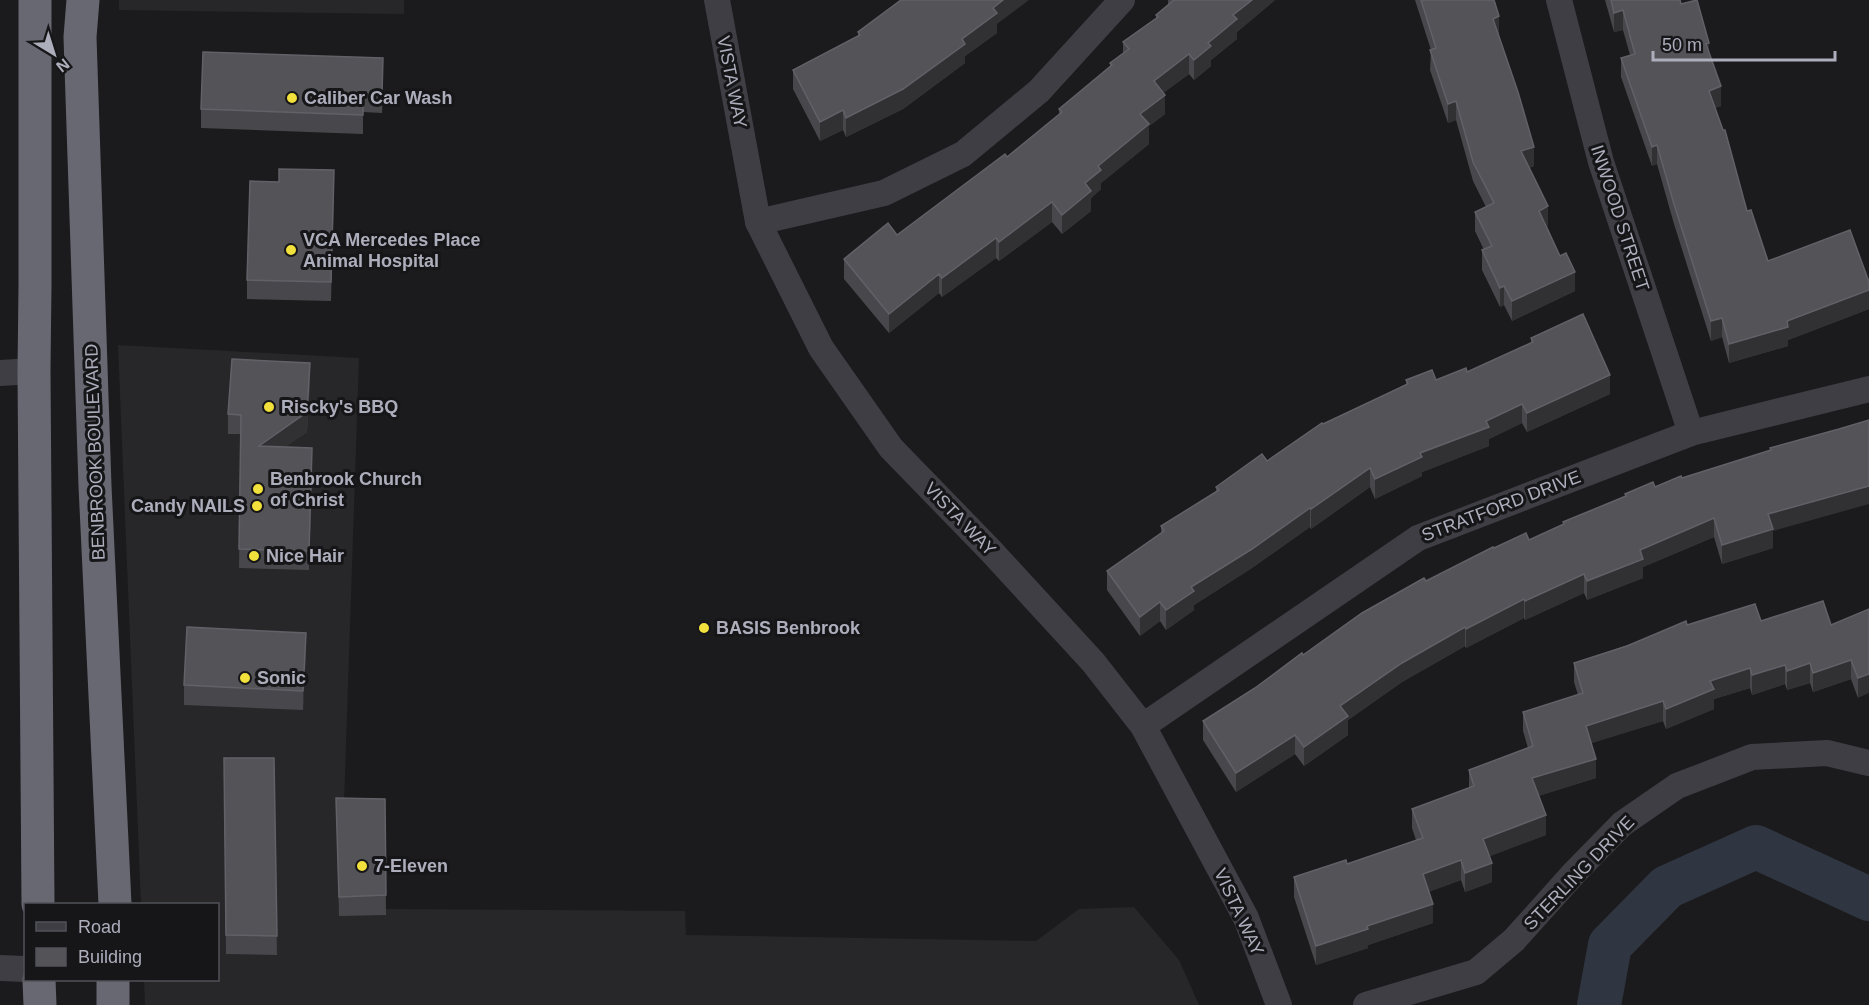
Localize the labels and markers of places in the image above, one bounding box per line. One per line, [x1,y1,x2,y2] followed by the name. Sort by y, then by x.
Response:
[304,88,452,108] place label: Caliber Car Wash
[285,91,299,105] marker: Caliber Car Wash
[303,230,480,271] place label: VCA Mercedes Place Animal Hospital
[284,243,298,257] marker: VCA Mercedes Place Animal Hospital
[281,397,398,417] place label: Riscky's BBQ
[262,400,276,414] marker: Riscky's BBQ
[270,469,422,510] place label: Benbrook Church of Christ
[251,482,265,496] marker: Benbrook Church of Christ
[131,496,245,516] place label: Candy NAILS
[250,499,264,513] marker: Candy NAILS
[266,546,344,566] place label: Nice Hair
[247,549,261,563] marker: Nice Hair
[716,618,861,638] place label: BASIS Benbrook
[697,621,711,635] marker: BASIS Benbrook
[257,668,306,688] place label: Sonic
[238,671,252,685] marker: Sonic
[374,856,448,876] place label: 7-Eleven
[355,859,369,873] marker: 7-Eleven

